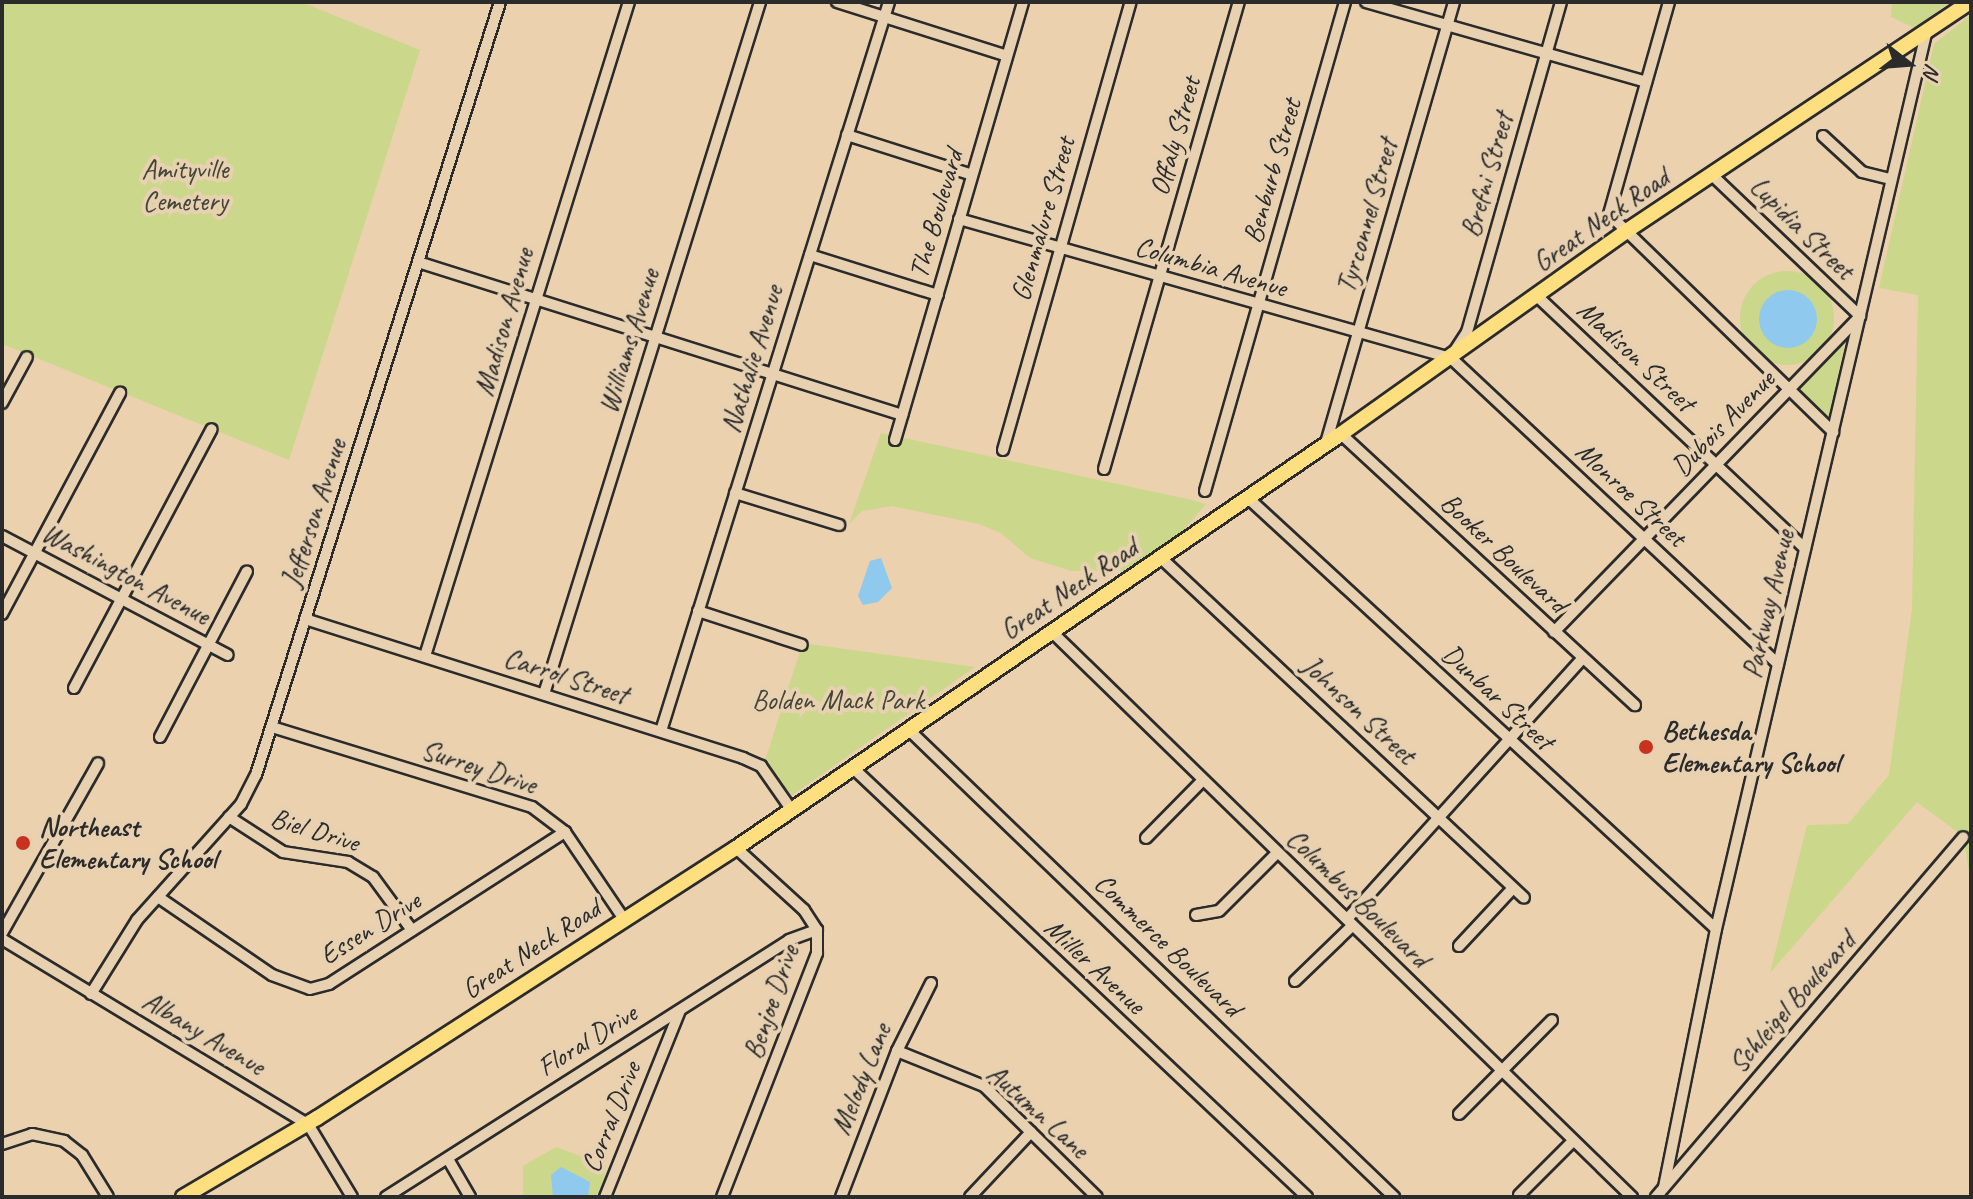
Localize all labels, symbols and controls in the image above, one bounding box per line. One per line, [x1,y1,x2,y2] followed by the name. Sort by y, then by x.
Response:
[1869,24,1949,104] north arrow
[1917,60,1947,82] text: N
[1142,73,1208,199] street label: Offaly Street
[1235,95,1309,247] street label: Benburb Street
[1453,109,1521,241] street label: Brefni Street
[1004,133,1082,305] street label: Glenmalure Street
[1329,135,1405,297] street label: Tyrconnel Street
[901,145,971,283] street label: The Boulevard
[142,152,228,218] park label: Amityville Cemetery
[1526,160,1676,280] street label: Great Neck Road
[1742,170,1862,286] street label: Lupidia Street
[1131,229,1291,305] street label: Columbia Avenue
[467,244,541,400] street label: Madison Avenue
[591,265,667,417] street label: Williams Avenue
[714,281,790,437] street label: Nathalie Avenue
[1570,293,1702,419] street label: Madison Street
[1664,363,1782,483] street label: Dubois Avenue
[1569,434,1693,554] street label: Monroe Street
[274,435,354,591] street label: Jefferson Avenue
[1433,486,1575,620] street label: Booker Boulevard
[36,516,216,632] street label: Washington Avenue
[1735,527,1801,681] street label: Parkway Avenue
[993,530,1145,648] street label: Great Neck Road
[1435,637,1561,757] street label: Dunbar Street
[500,640,632,712] street label: Carrol Street
[1295,649,1423,771] street label: Johnson Street
[752,683,924,717] park label: Bolden Mack Park
[1662,714,1840,780] place label: Bethesda Elementary School
[417,733,541,801] street label: Surrey Drive
[1637,738,1655,756] marker: Bethesda Elementary School
[267,801,363,859] street label: Biel Drive
[39,810,217,876] place label: Northeast Elementary School
[1280,822,1436,974] street label: Columbus Boulevard
[14,834,32,852] marker: Northeast Elementary School
[1087,866,1249,1024] street label: Commerce Boulevard
[313,884,427,972] street label: Essen Drive
[455,891,607,1007] street label: Great Neck Road
[1038,911,1152,1021] street label: Miller Avenue
[1721,924,1863,1080] street label: Schleigel Boulevard
[736,941,806,1063] street label: Benjoe Drive
[137,983,271,1083] street label: Albany Avenue
[531,996,643,1084] street label: Floral Drive
[823,1018,899,1140] street label: Melody Lane
[980,1056,1096,1166] street label: Autumn Lane
[574,1057,648,1177] street label: Corral Drive

